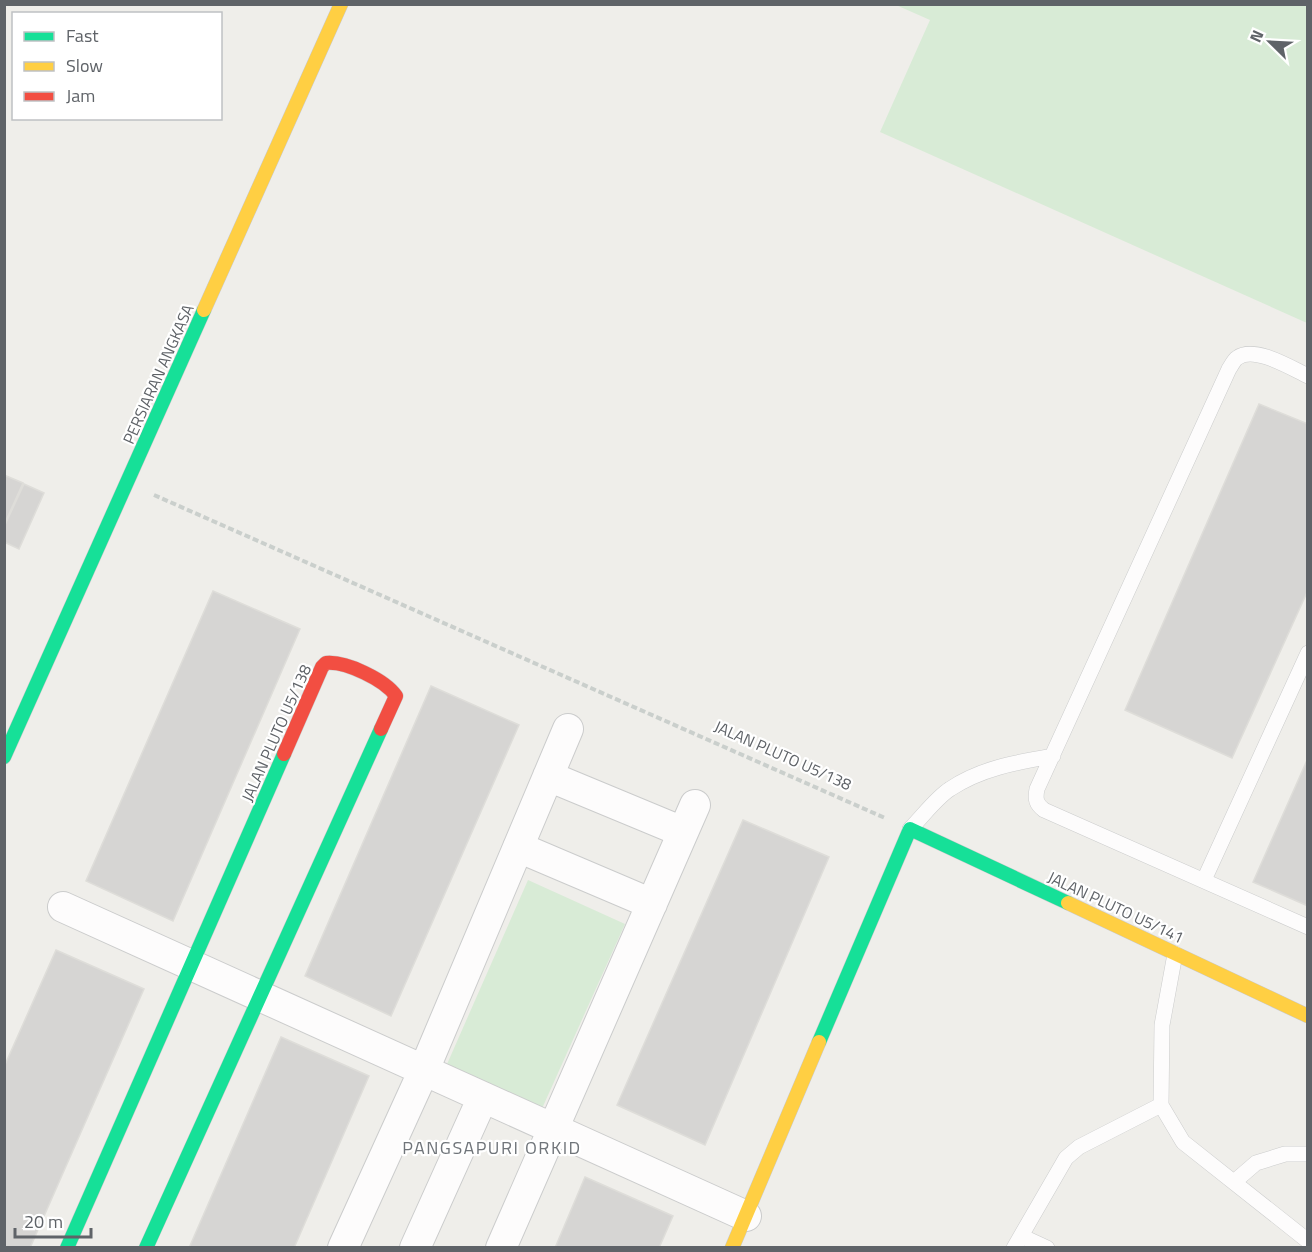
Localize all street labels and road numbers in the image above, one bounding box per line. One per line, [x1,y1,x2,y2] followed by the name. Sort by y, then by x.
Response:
[116,300,200,448] street label: PERSIARAN ANGKASA
[235,661,317,805] street label: JALAN PLUTO U5/138
[711,714,855,796] street label: JALAN PLUTO U5/138
[1044,865,1188,949] street label: JALAN PLUTO U5/141

